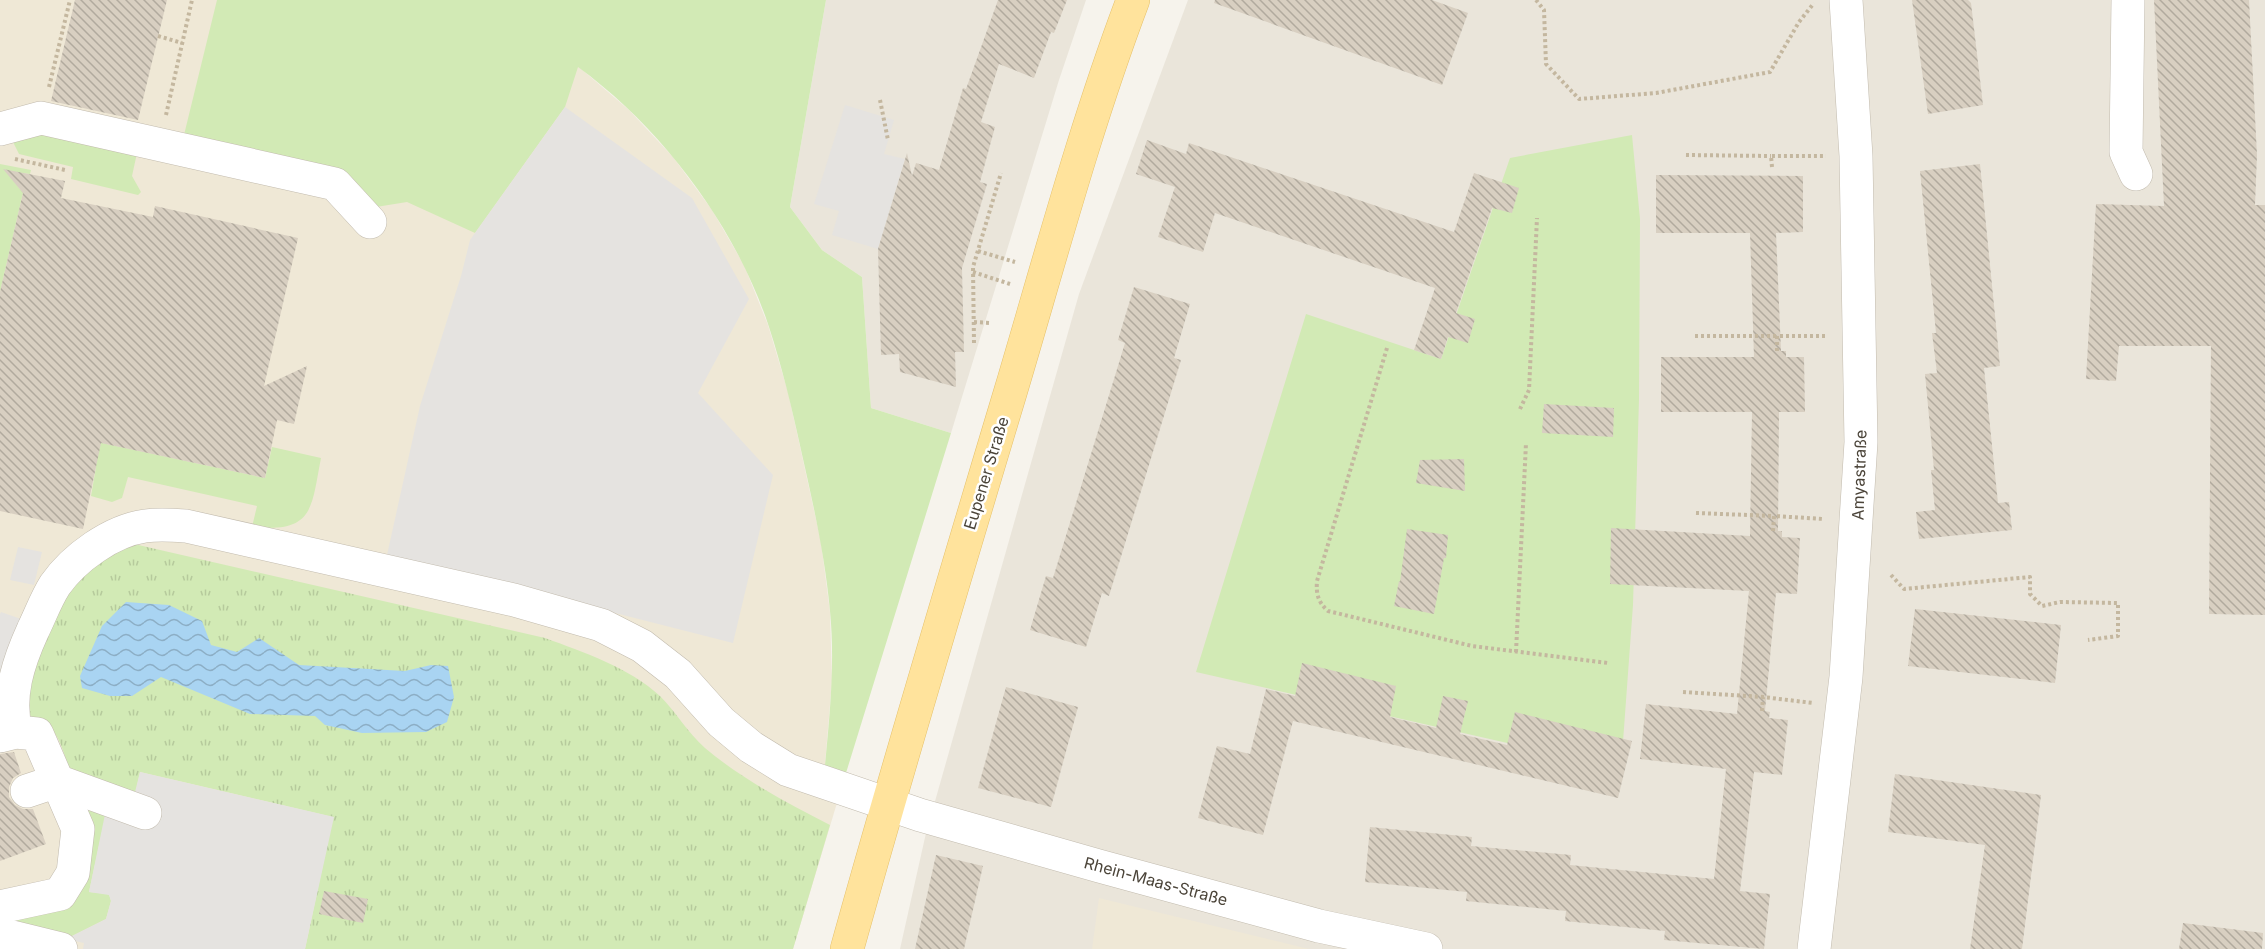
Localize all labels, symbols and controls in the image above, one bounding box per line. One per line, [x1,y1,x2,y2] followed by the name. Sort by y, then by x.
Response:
[959,414,1013,532] street label: Eupener Straße
[1847,429,1871,521] street label: Amyastraße
[1082,852,1230,910] street label: Rhein-Maas-Straße

